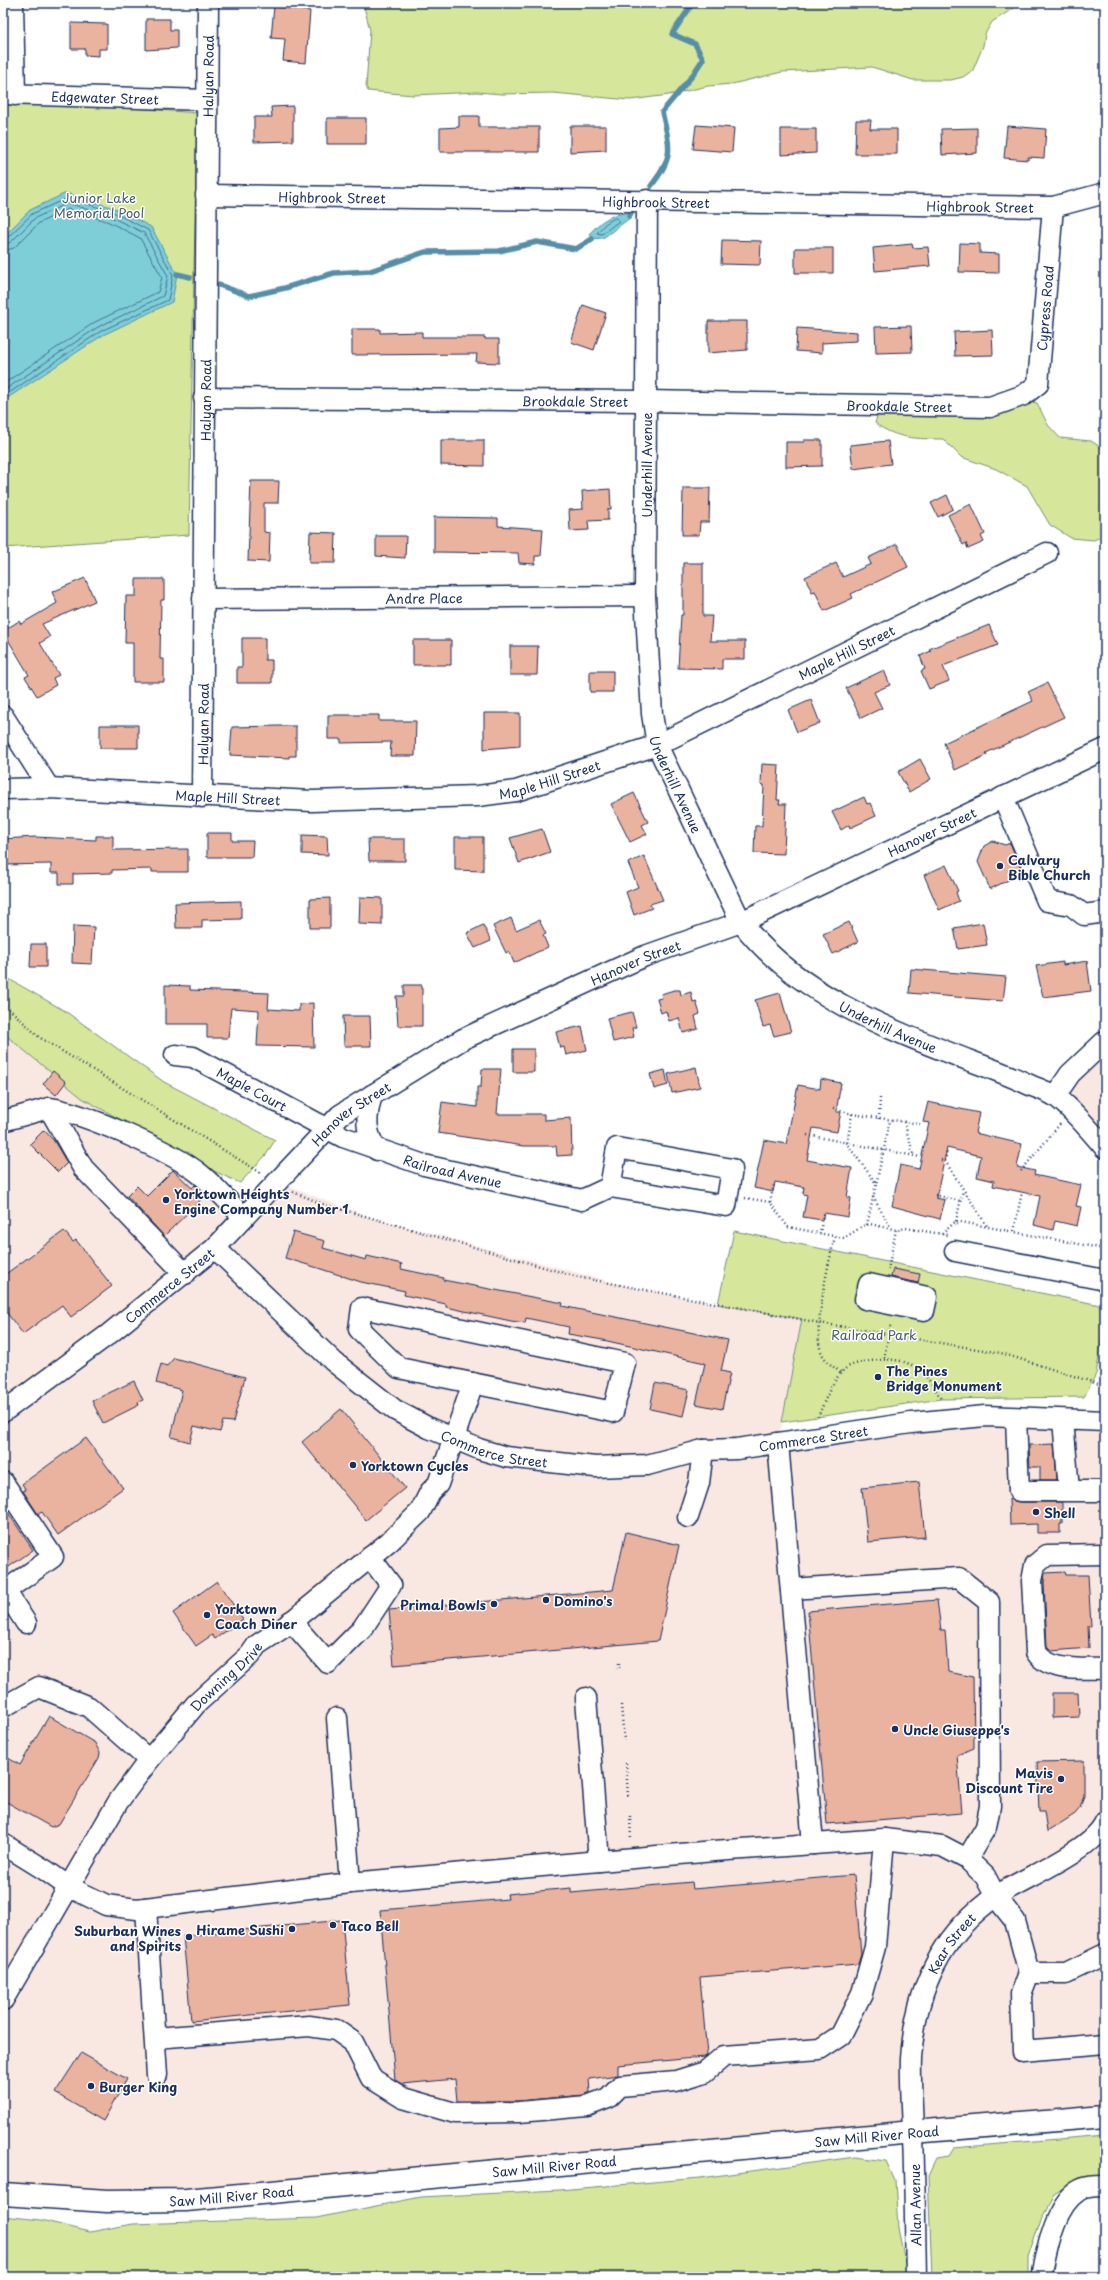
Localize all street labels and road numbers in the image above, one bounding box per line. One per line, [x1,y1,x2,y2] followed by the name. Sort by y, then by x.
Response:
[198,35,217,117] street label: Halyan Road
[51,86,159,108] street label: Edgewater Street
[278,187,386,207] street label: Highbrook Street
[602,191,710,212] street label: Highbrook Street
[926,196,1034,216] street label: Highbrook Street
[1031,265,1058,352] street label: Cypress Road
[195,359,215,441] street label: Halyan Road
[522,391,628,410] street label: Brookdale Street
[846,395,952,416] street label: Brookdale Street
[637,412,656,518] street label: Underhill Avenue
[385,588,463,607] street label: Andre Place
[795,620,898,684] street label: Maple Hill Street
[193,683,212,765] street label: Halyan Road
[646,734,707,836] street label: Underhill Avenue
[498,755,602,803] street label: Maple Hill Street
[175,785,281,809] street label: Maple Hill Street
[884,802,979,861] street label: Hanover Street
[587,935,683,989] street label: Hanover Street
[836,996,940,1057] street label: Underhill Avenue
[214,1062,291,1115] street label: Maple Court
[307,1077,394,1150] street label: Hanover Street
[401,1149,504,1191] street label: Railroad Avenue
[120,1243,218,1327] street label: Commerce Street
[757,1420,869,1455] street label: Commerce Street
[438,1425,549,1471] street label: Commerce Street
[185,1638,266,1715] street label: Downing Drive
[923,1908,979,1977] street label: Kear Street
[814,2120,940,2151] street label: Saw Mill River Road
[491,2150,618,2181] street label: Saw Mill River Road
[905,2164,925,2246] street label: Allan Avenue
[169,2180,295,2210] street label: Saw Mill River Road

